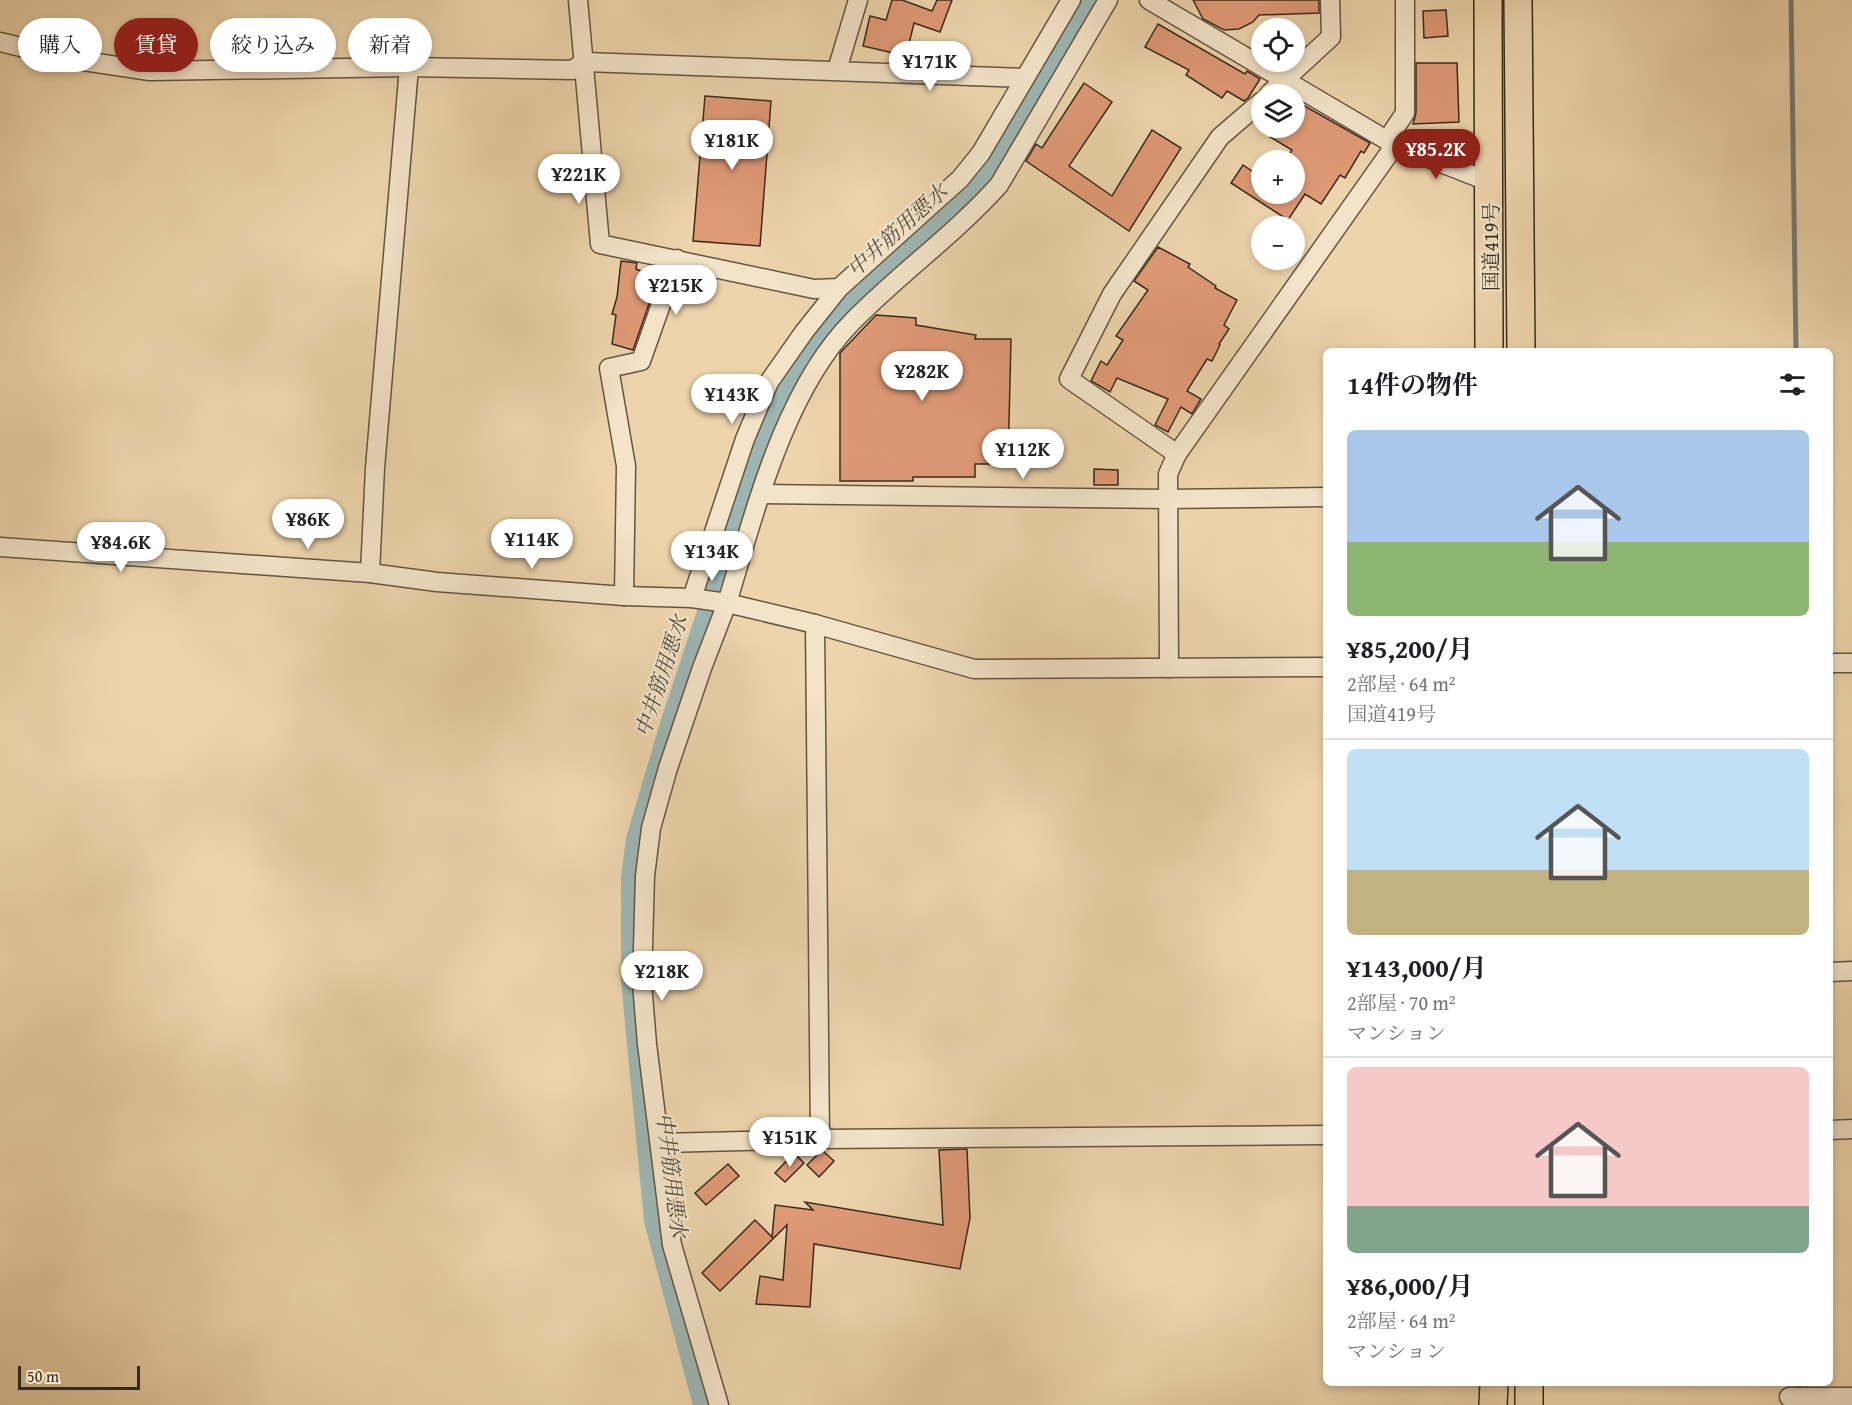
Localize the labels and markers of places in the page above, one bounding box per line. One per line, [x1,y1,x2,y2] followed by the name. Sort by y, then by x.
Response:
[888,41,972,92] pin: ¥171K
[690,120,774,171] pin: ¥181K
[1387,129,1485,180] pin: ¥85.2K
[537,154,621,205] pin: ¥221K
[634,265,718,316] pin: ¥215K
[880,351,964,402] pin: ¥282K
[690,374,774,425] pin: ¥143K
[981,429,1065,480] pin: ¥112K
[272,499,344,550] pin: ¥86K
[490,519,574,570] pin: ¥114K
[72,522,170,573] pin: ¥84.6K
[670,531,754,582] pin: ¥134K
[620,951,704,1002] pin: ¥218K
[748,1117,832,1168] pin: ¥151K

